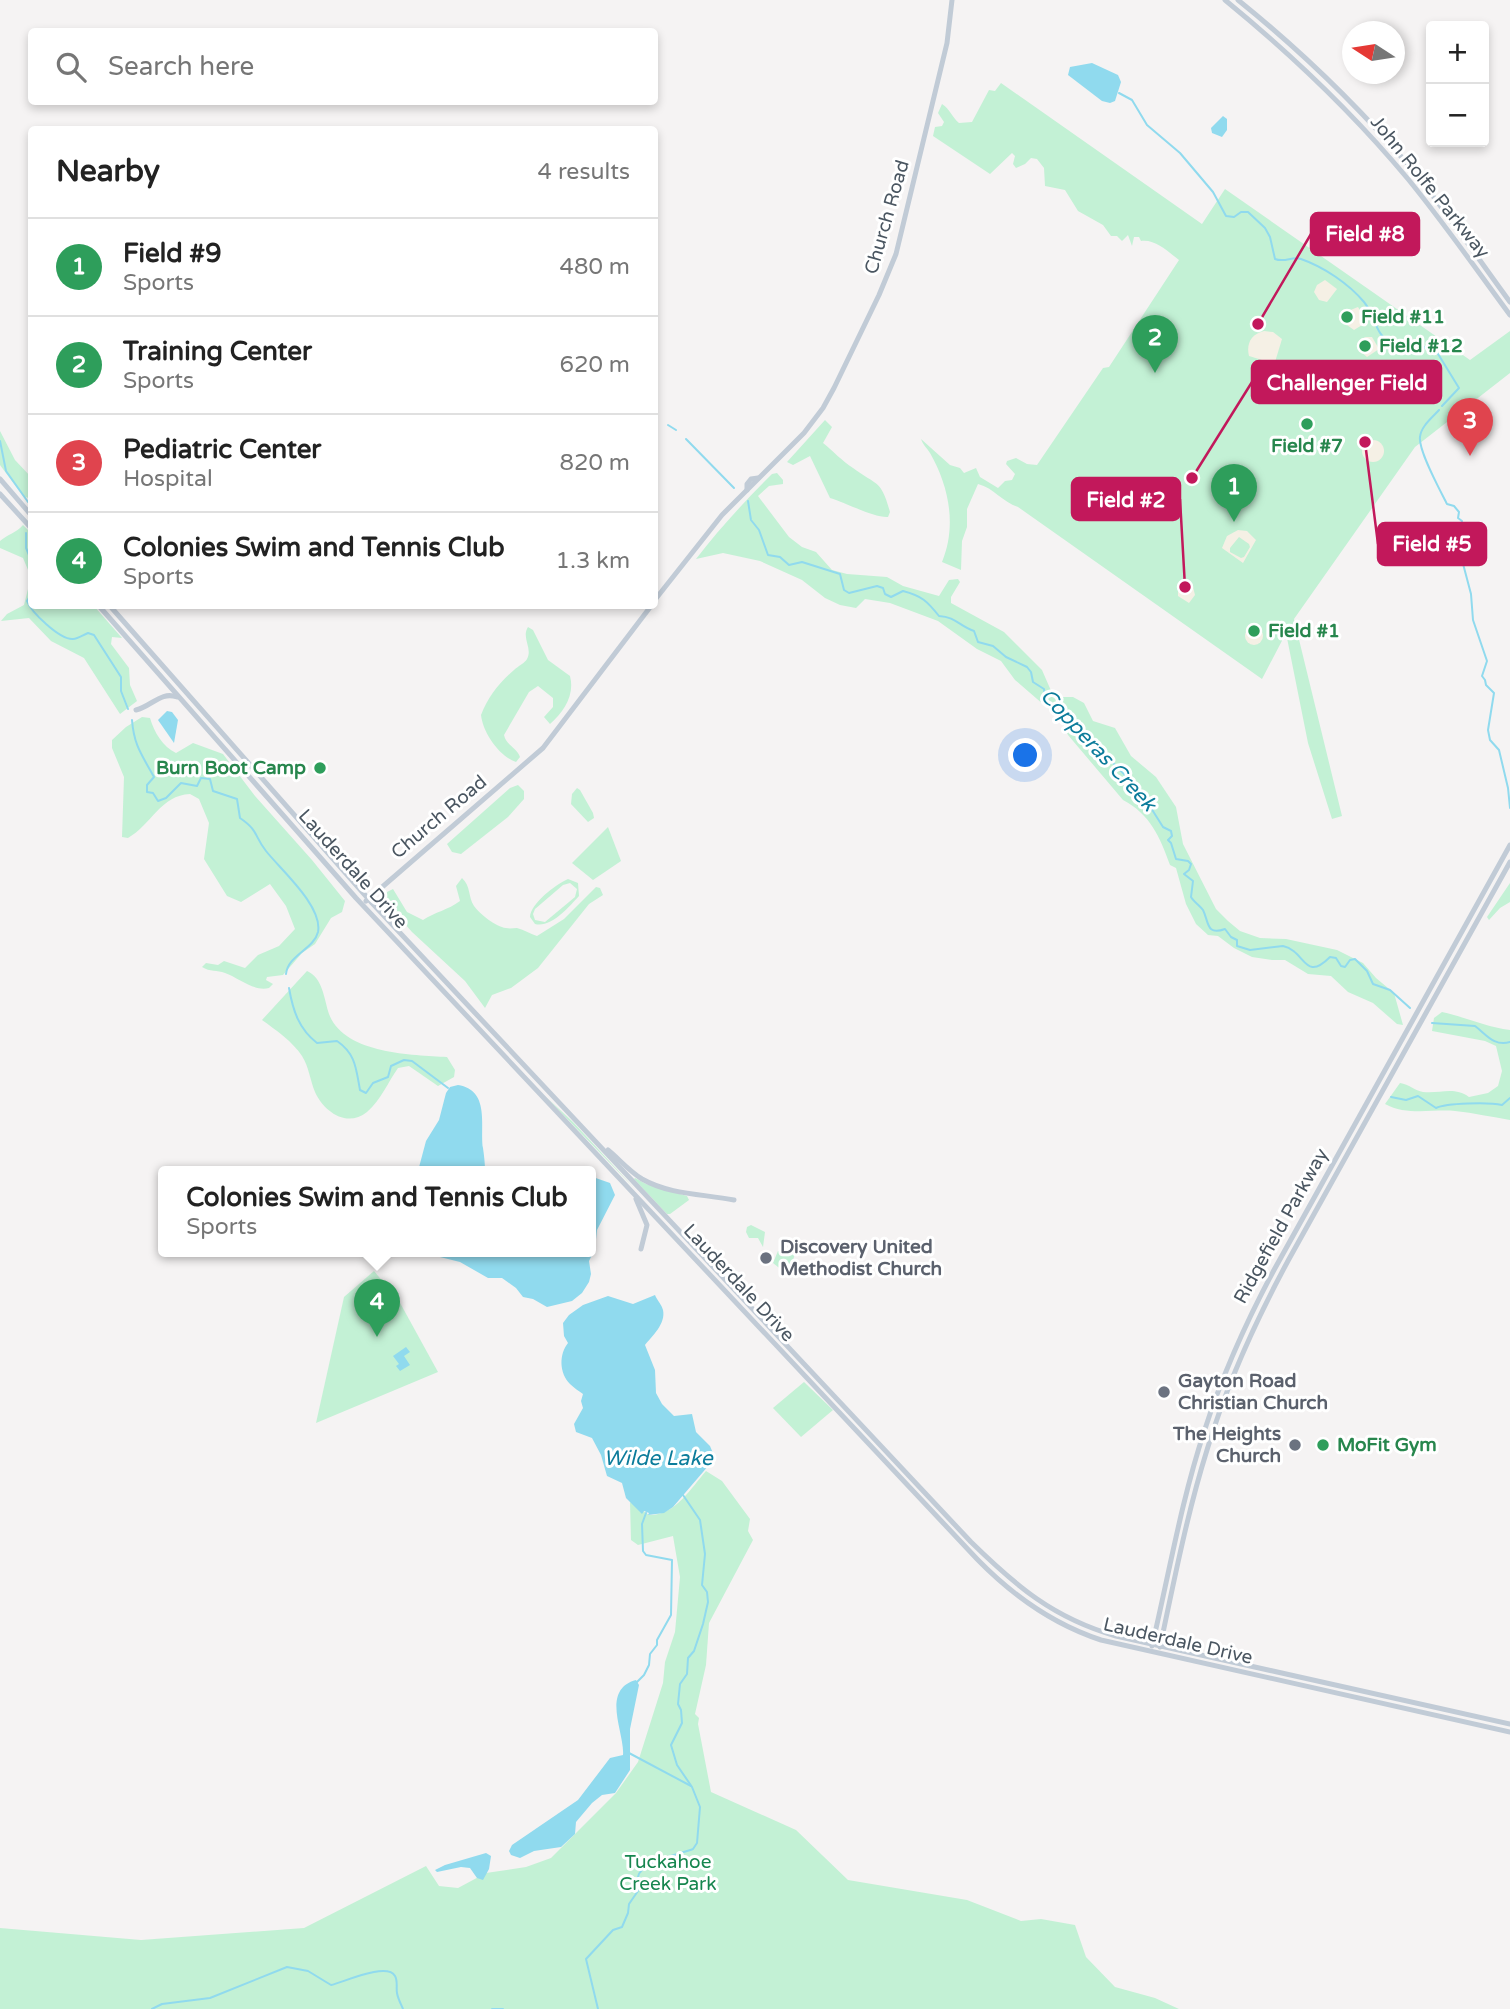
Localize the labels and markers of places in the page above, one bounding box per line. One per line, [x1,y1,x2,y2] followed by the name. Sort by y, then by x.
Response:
[1311,213,1419,255] callout: Field #8
[1361,306,1445,328] place label: Field #11
[1339,309,1355,325] marker: Field #11
[1132,315,1178,373] pin: 2
[1379,335,1463,357] place label: Field #12
[1357,338,1373,354] marker: Field #12
[1252,361,1441,403] callout: Challenger Field
[1447,398,1493,456] pin: 3
[1299,416,1315,432] marker: Field #7
[1271,435,1343,457] place label: Field #7
[1211,464,1257,522] pin: 1
[1072,478,1180,520] callout: Field #2
[1378,523,1486,565] callout: Field #5
[1268,620,1340,642] place label: Field #1
[1246,623,1262,639] marker: Field #1
[156,757,306,780] place label: Burn Boot Camp
[312,760,328,776] marker: Burn Boot Camp
[780,1236,942,1280] place label: Discovery United Methodist Church
[758,1250,774,1266] marker: Discovery United Methodist Church
[354,1279,400,1337] pin: 4
[1178,1370,1328,1414] place label: Gayton Road Christian Church
[1156,1384,1172,1400] marker: Gayton Road Christian Church
[1172,1423,1281,1467] place label: The Heights Church
[1337,1434,1437,1457] place label: MoFit Gym
[1287,1437,1303,1453] marker: The Heights Church
[1315,1437,1331,1453] marker: MoFit Gym

